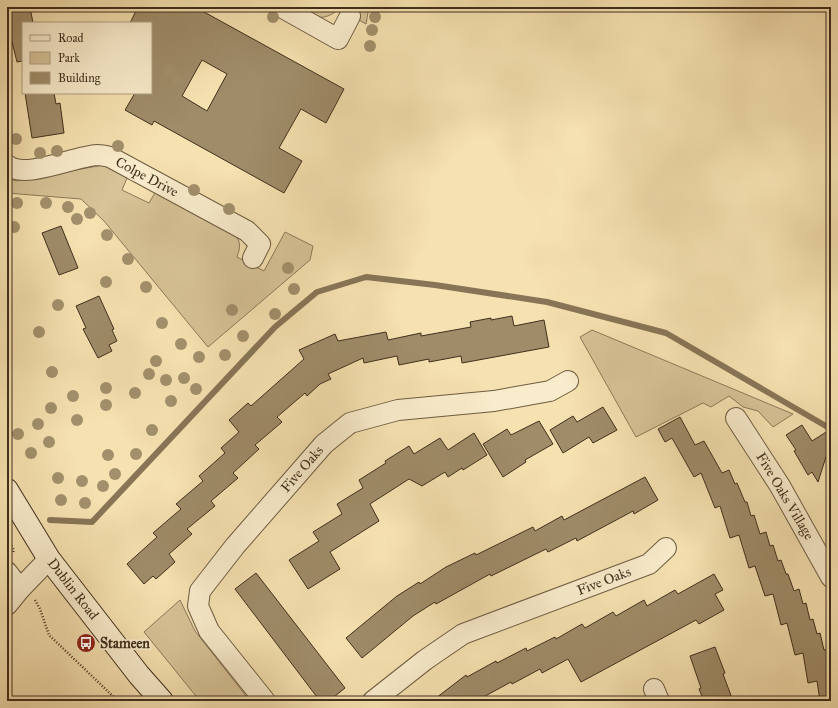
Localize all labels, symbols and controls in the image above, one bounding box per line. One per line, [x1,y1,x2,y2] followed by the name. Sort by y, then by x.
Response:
[22,22,152,94] legend
[58,31,84,45] text: Road
[58,51,80,65] text: Park
[58,71,101,86] text: Building
[113,153,181,201] street label: Colpe Drive
[277,442,327,496] street label: Five Oaks
[752,449,818,543] street label: Five Oaks Village
[44,555,102,623] street label: Dublin Road
[575,563,633,599] street label: Five Oaks
[75,632,97,654] bus stop icon: Stameen
[100,635,150,652] place label: Stameen

